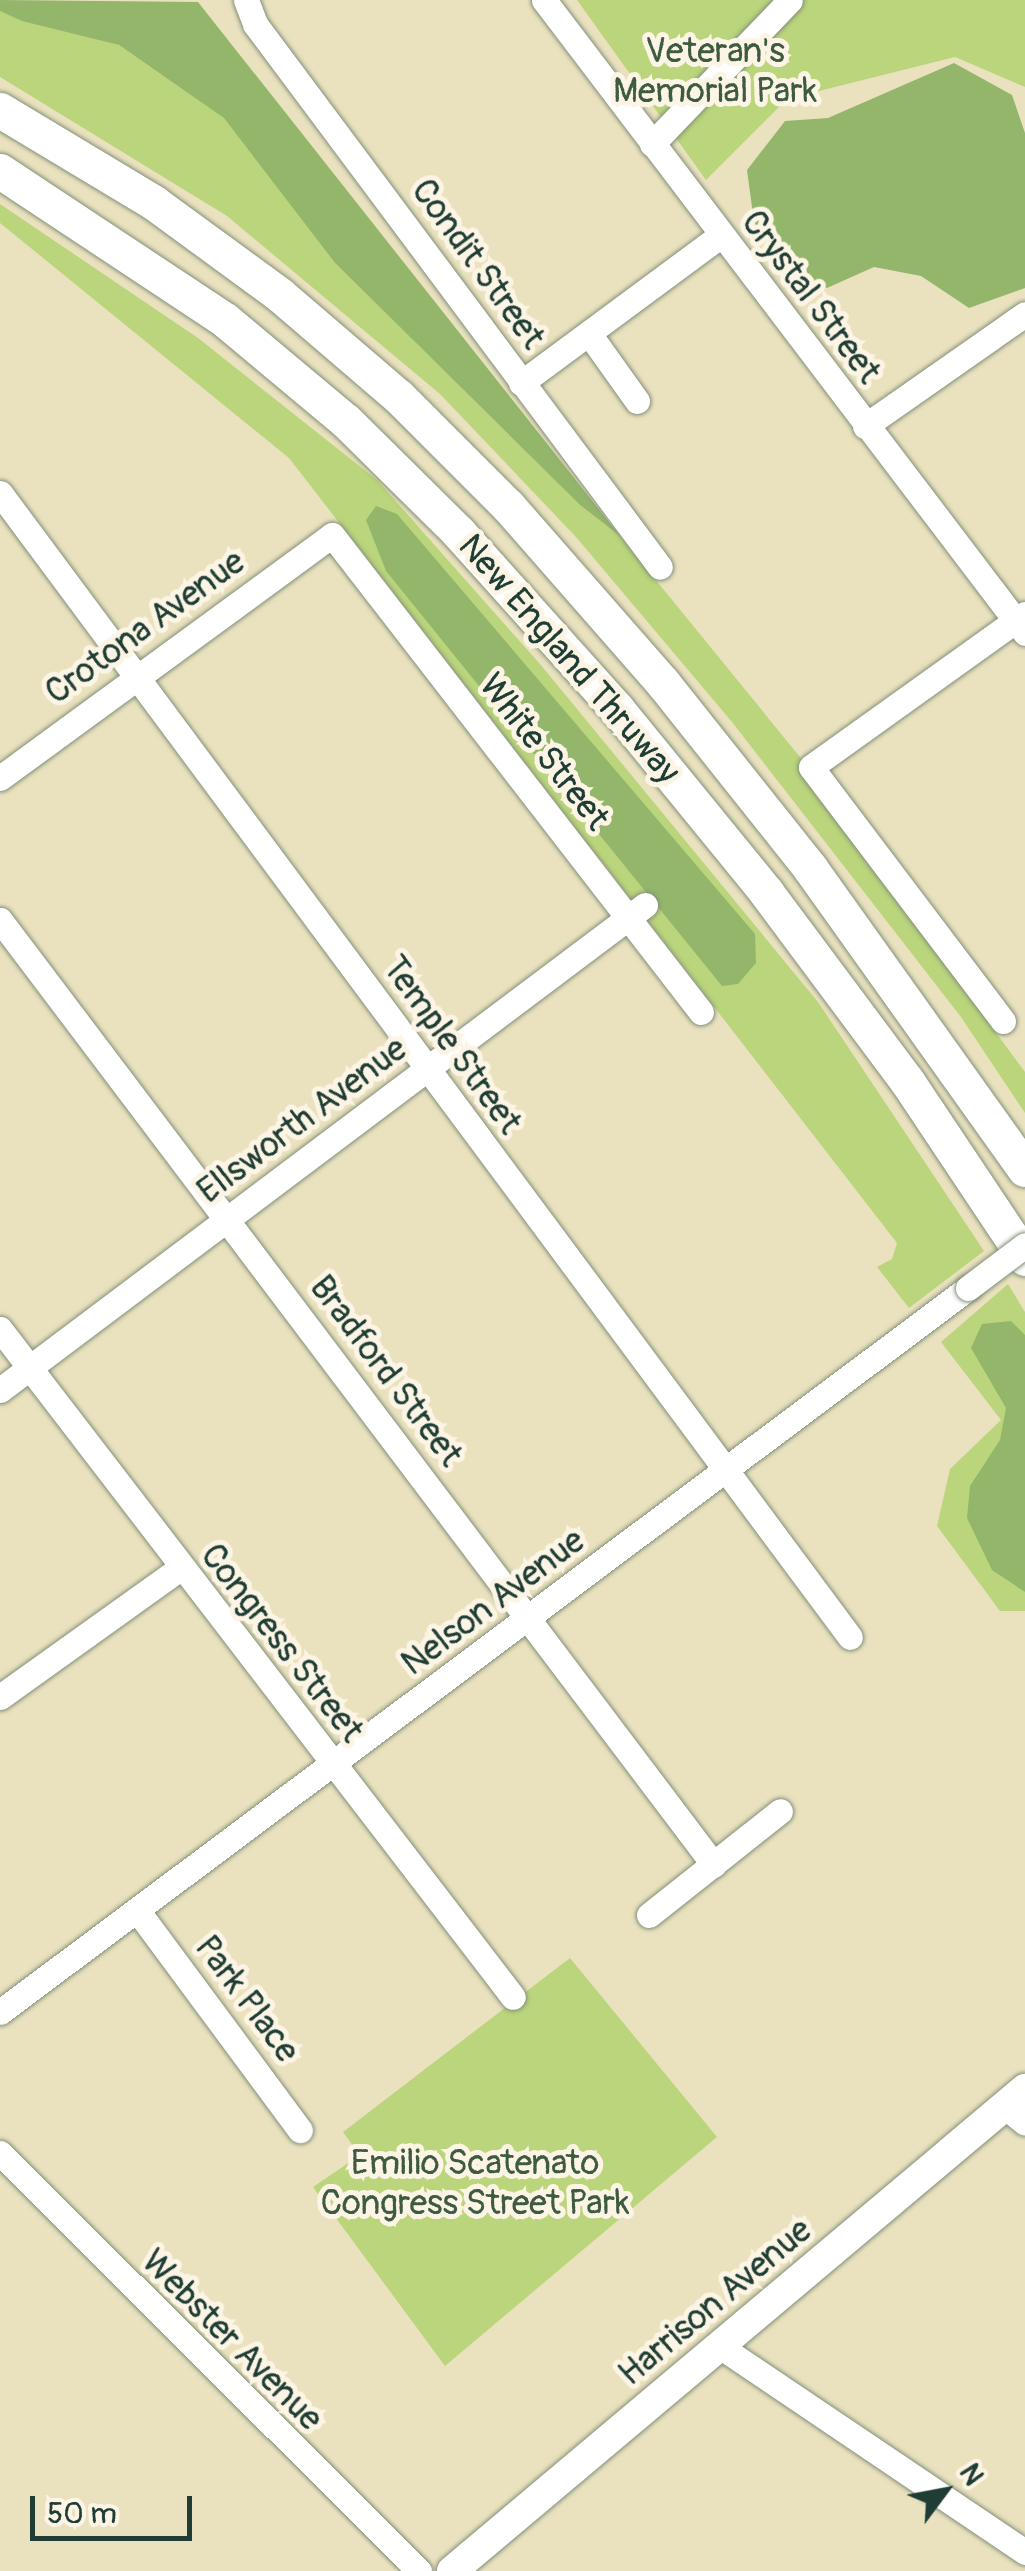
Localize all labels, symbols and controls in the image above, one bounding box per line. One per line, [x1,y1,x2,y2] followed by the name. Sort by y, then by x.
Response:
[613,30,817,112] park label: Veteran's Memorial Park
[402,171,554,357] street label: Condit Street
[732,202,890,392] street label: Crystal Street
[449,526,689,792] street label: New England Thruway
[37,541,253,713] street label: Crotona Avenue
[470,665,618,839] street label: White Street
[373,948,531,1142] street label: Temple Street
[189,1028,415,1212] street label: Ellsworth Avenue
[301,1267,471,1475] street label: Bradford Street
[393,1520,593,1684] street label: Nelson Avenue
[191,1535,373,1751] street label: Congress Street
[186,1927,308,2071] street label: Park Place
[320,2142,630,2224] park label: Emilio Scatenato Congress Street Park
[610,2209,820,2395] street label: Harrison Avenue
[133,2241,331,2439] street label: Webster Avenue
[895,2441,995,2541] north arrow
[951,2458,991,2492] text: N
[35,2476,198,2538] scale bar
[47,2495,117,2532] text: 50 m

